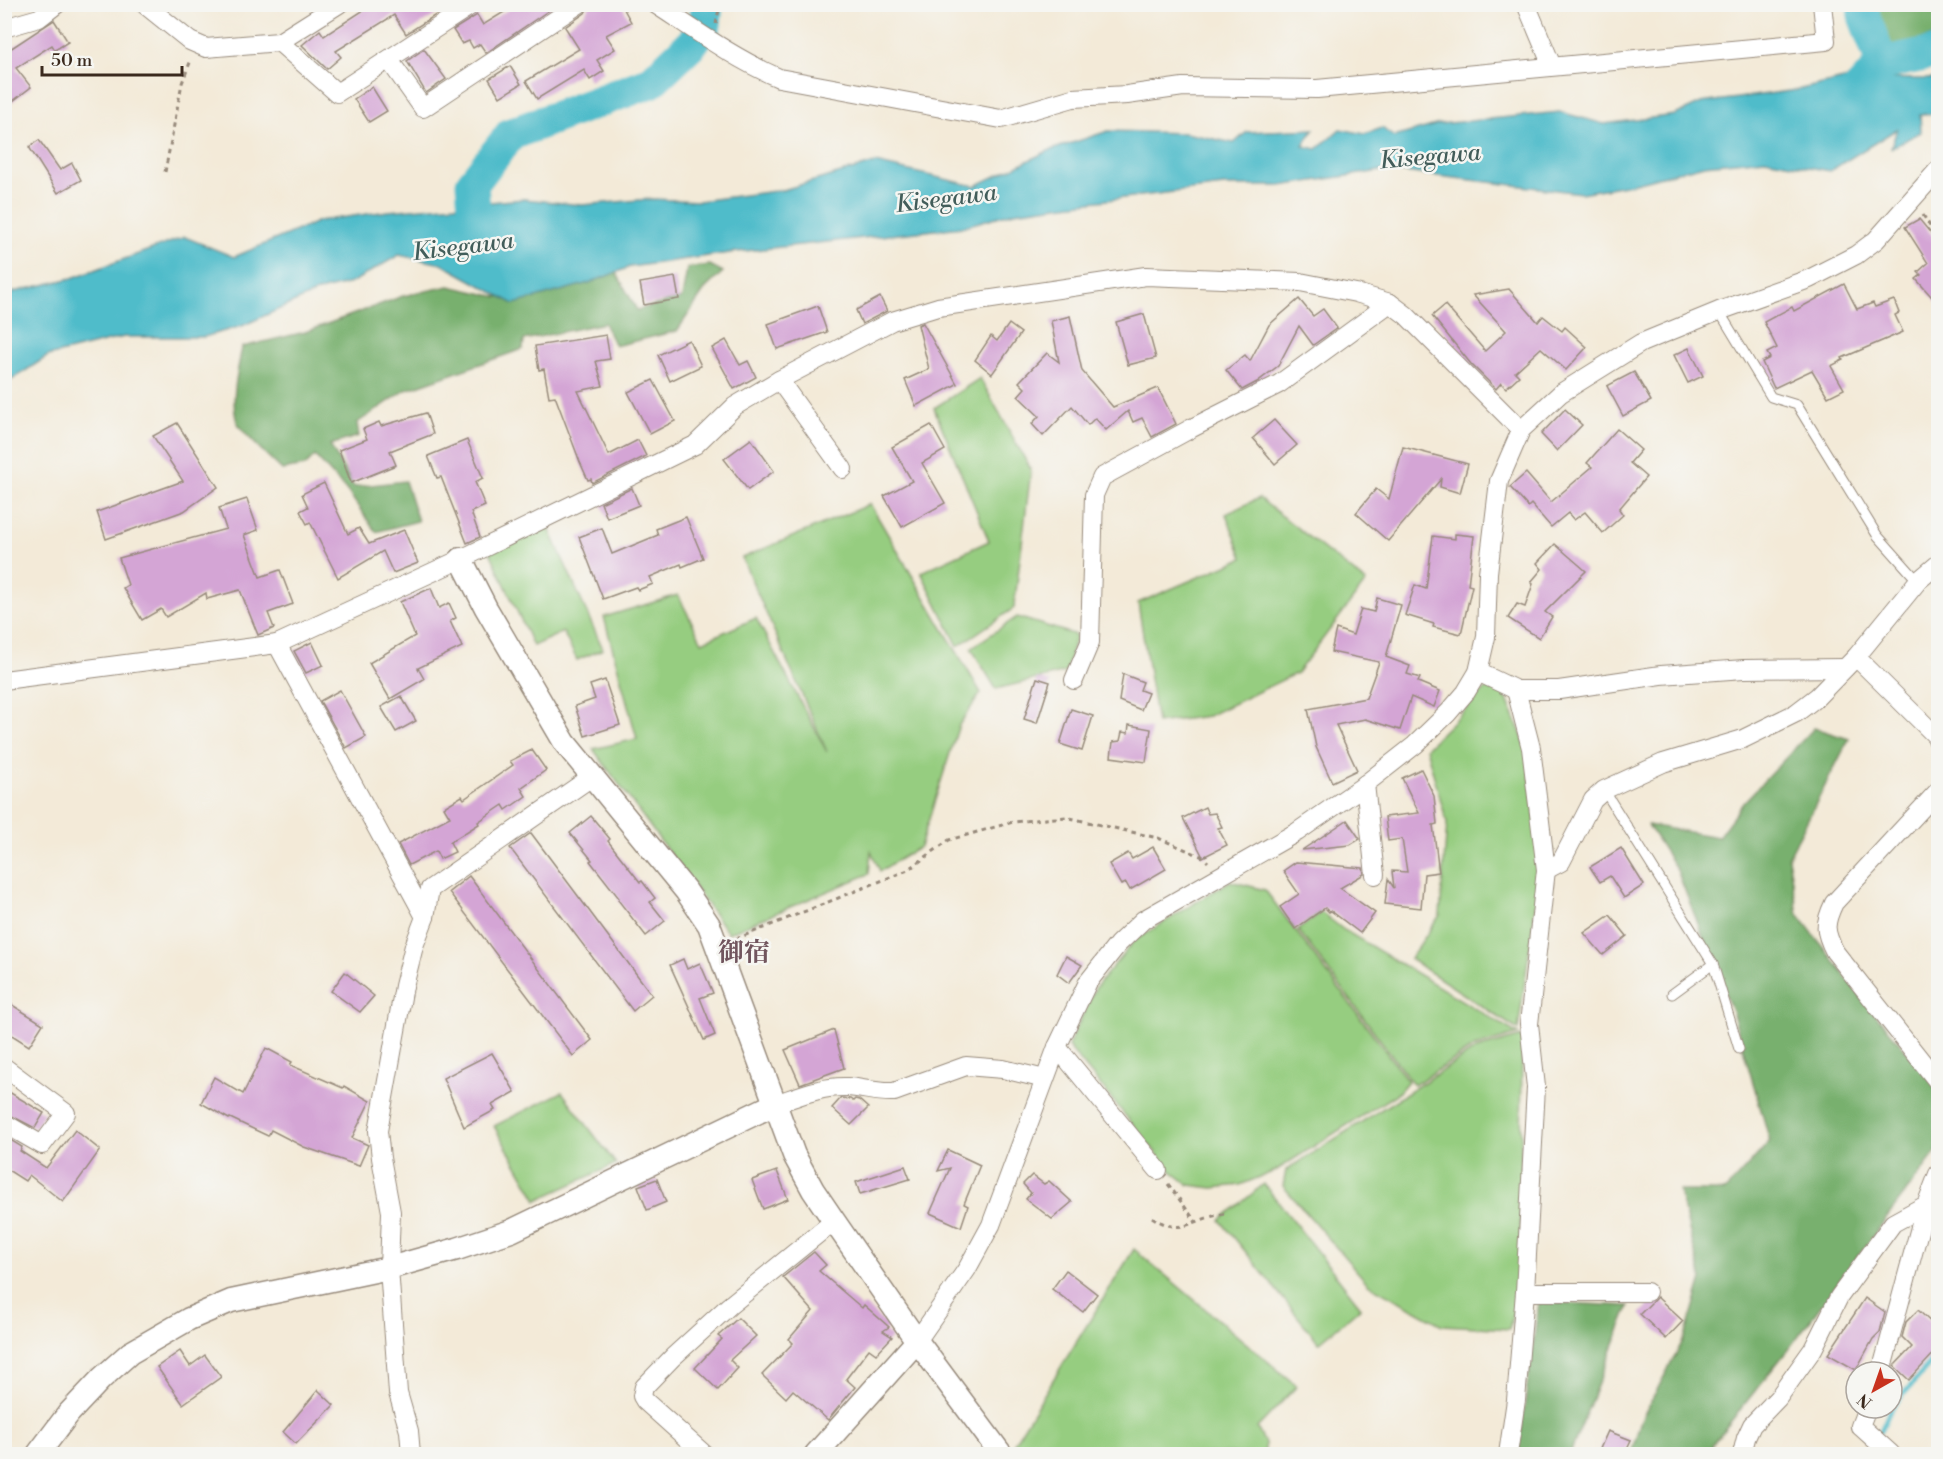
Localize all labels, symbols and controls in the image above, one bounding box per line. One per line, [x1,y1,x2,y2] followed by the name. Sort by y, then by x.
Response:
[42,39,182,77] scale bar
[51,49,93,72] text: 50 m
[1378,138,1483,176] water label: Kisegawa
[894,178,999,220] water label: Kisegawa
[411,226,516,268] water label: Kisegawa
[718,937,770,969] district label: 御宿
[1844,1360,1904,1420] north arrow
[1853,1389,1876,1412] text: N

